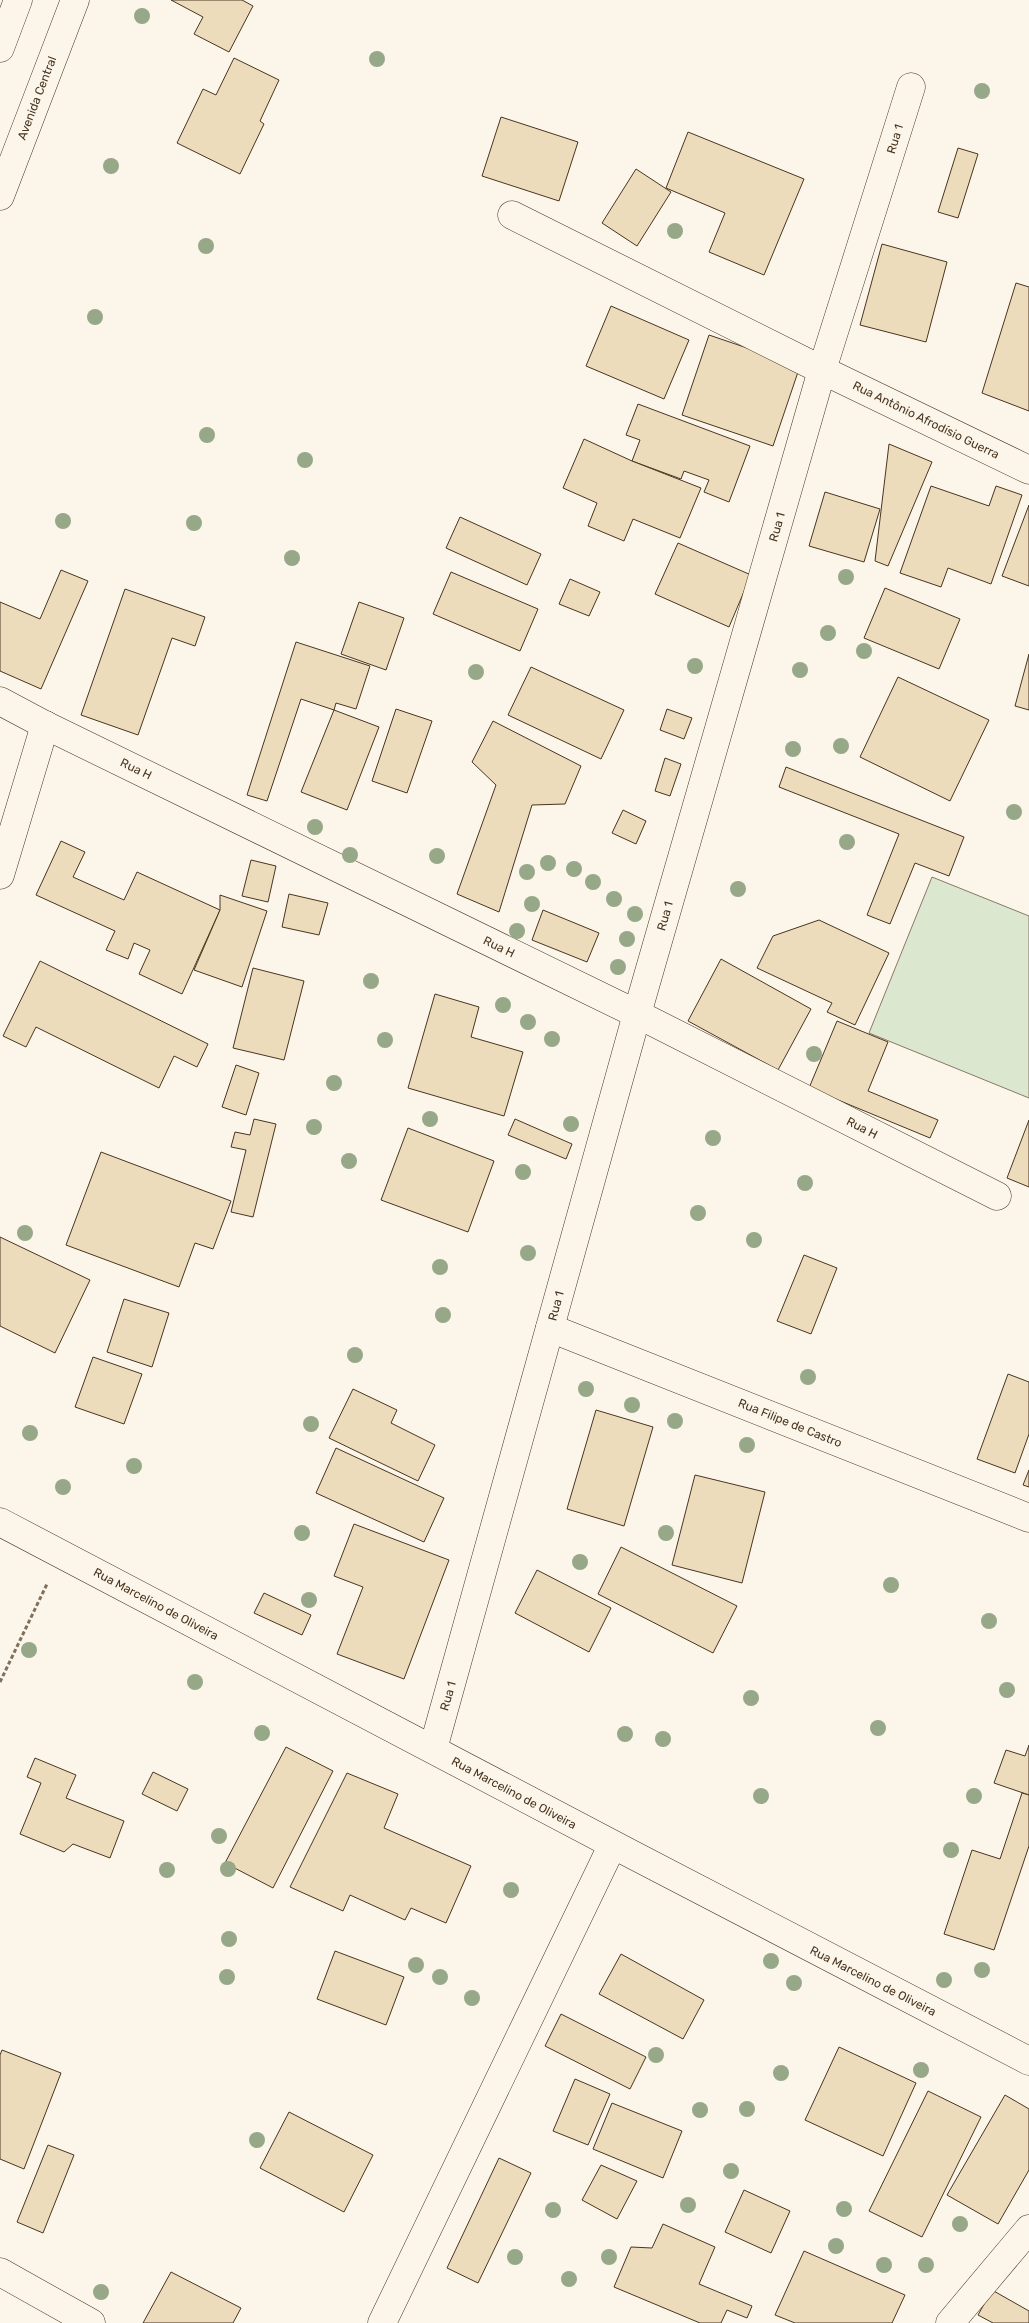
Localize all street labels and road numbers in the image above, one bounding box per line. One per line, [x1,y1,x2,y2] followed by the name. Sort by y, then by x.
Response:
[15,54,59,142] street label: Avenida Central
[884,123,906,155] street label: Rua 1
[850,378,1002,462] street label: Rua Antônio Afrodísio Guerra
[766,511,788,543] street label: Rua 1
[118,755,154,783] street label: Rua H
[654,900,676,932] street label: Rua 1
[481,933,517,961] street label: Rua H
[844,1114,880,1142] street label: Rua H
[545,1290,567,1322] street label: Rua 1
[736,1396,844,1450] street label: Rua Filipe de Castro
[91,1565,221,1643] street label: Rua Marcelino de Oliveira
[437,1680,459,1712] street label: Rua 1
[449,1754,579,1832] street label: Rua Marcelino de Oliveira
[808,1943,938,2019] street label: Rua Marcelino de Oliveira

